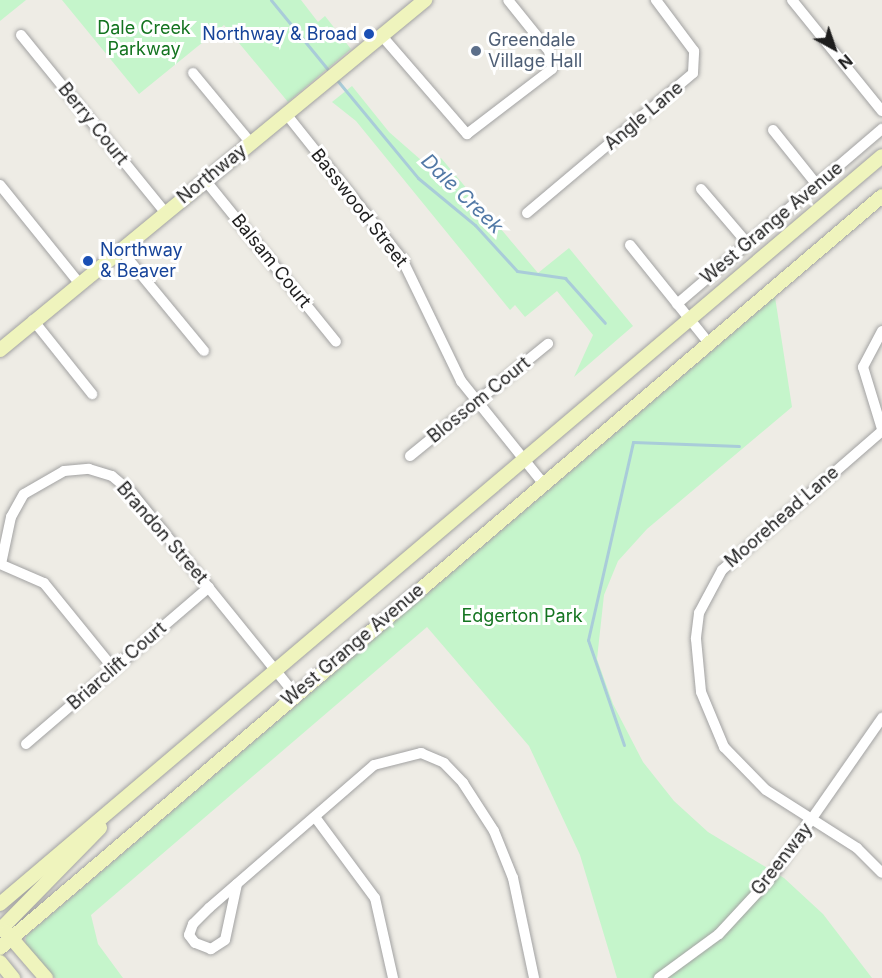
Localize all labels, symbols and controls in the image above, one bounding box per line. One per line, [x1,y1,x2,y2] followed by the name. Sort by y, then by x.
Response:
[97,18,191,60] park label: Dale Creek Parkway
[804,18,864,78] north arrow
[202,23,357,45] place label: Northway & Broad
[362,27,376,41] marker: Northway & Broad
[488,30,582,72] place label: Greendale Village Hall
[469,44,483,58] marker: Greendale Village Hall
[834,50,857,73] text: N
[601,77,687,155] street label: Angle Lane
[53,79,133,169] street label: Berry Court
[173,140,251,208] street label: Northway
[306,145,412,271] street label: Basswood Street
[416,149,508,239] water label: Dale Creek
[697,157,847,289] street label: West Grange Avenue
[227,210,315,312] street label: Balsam Court
[100,240,183,282] place label: Northway & Beaver
[81,254,95,268] marker: Northway & Beaver
[424,352,534,448] street label: Blossom Court
[721,462,843,572] street label: Moorehead Lane
[112,478,212,588] street label: Brandon Street
[278,579,428,711] street label: West Grange Avenue
[461,605,583,627] park label: Edgerton Park
[63,617,171,715] street label: Briarclift Court
[747,818,817,900] street label: Greenway

